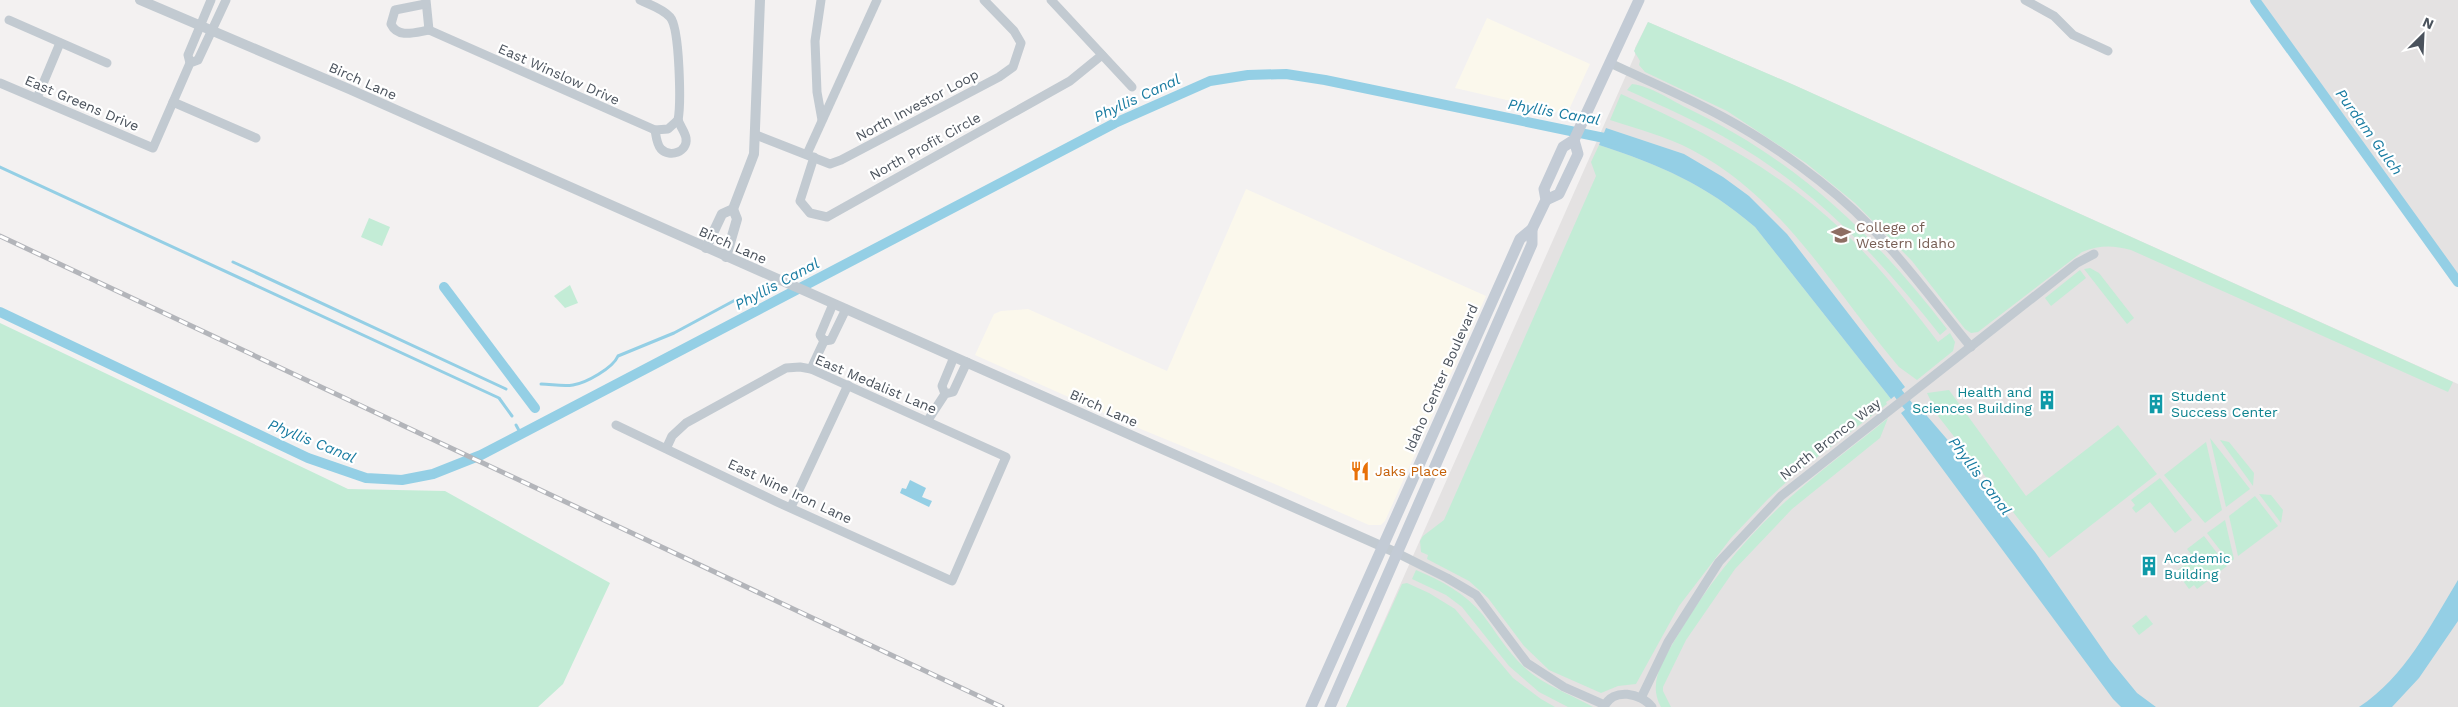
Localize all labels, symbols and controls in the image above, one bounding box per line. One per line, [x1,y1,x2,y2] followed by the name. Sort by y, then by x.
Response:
[2398,10,2448,60] north arrow
[2420,14,2436,33] text: N
[496,40,622,108] street label: East Winslow Drive
[327,59,399,103] street label: Birch Lane
[853,66,981,144] street label: North Investor Loop
[1091,70,1183,126] water label: Phyllis Canal
[23,72,141,134] street label: East Greens Drive
[2332,85,2406,179] water label: Purdam Gulch
[1507,95,1602,129] water label: Phyllis Canal
[867,109,983,183] street label: North Profit Circle
[1856,219,1955,251] place label: College of Western Idaho
[697,223,769,267] street label: Birch Lane
[1830,224,1852,246] school or university icon: College of Western Idaho
[732,254,823,314] water label: Phyllis Canal
[1401,301,1481,455] street label: Idaho Center Boulevard
[813,351,939,417] street label: East Medalist Lane
[1912,384,2033,416] place label: Health and Sciences Building
[1068,386,1140,430] street label: Birch Lane
[2171,388,2278,420] place label: Student Success Center
[2036,389,2058,411] building icon: Health and Sciences Building
[2145,393,2167,415] building icon: Student Success Center
[1777,394,1884,483] street label: North Bronco Way
[265,415,359,467] water label: Phyllis Canal
[1945,433,2015,519] water label: Phyllis Canal
[726,455,854,527] street label: East Nine Iron Lane
[1349,460,1371,482] restaurant icon: Jaks Place
[1375,463,1447,479] place label: Jaks Place
[2164,550,2231,582] place label: Academic Building
[2138,555,2160,577] building icon: Academic Building

